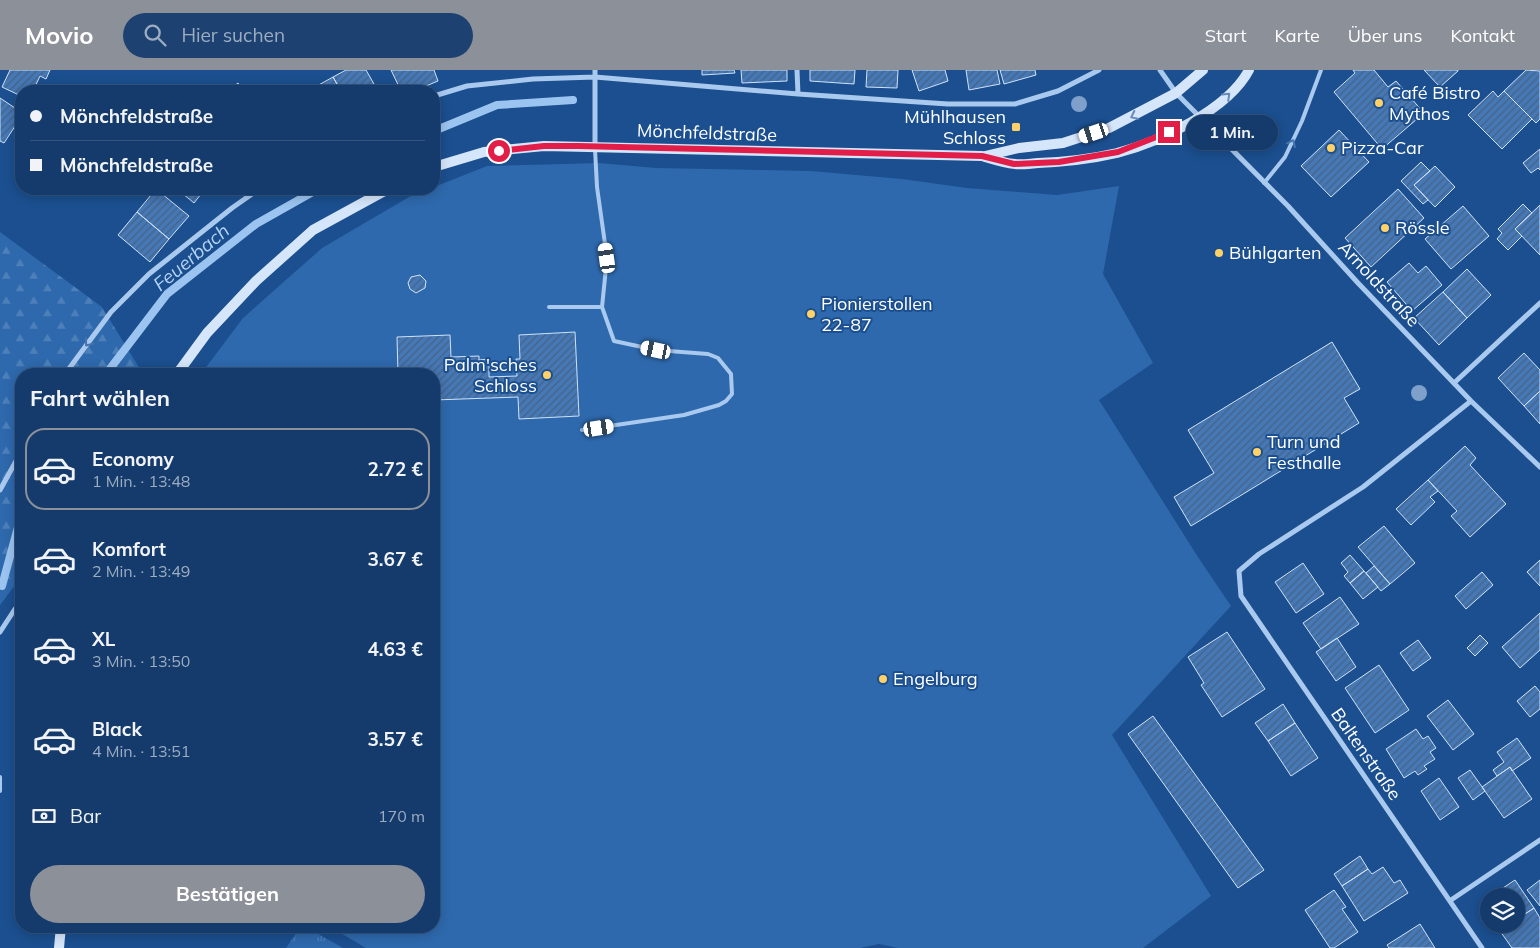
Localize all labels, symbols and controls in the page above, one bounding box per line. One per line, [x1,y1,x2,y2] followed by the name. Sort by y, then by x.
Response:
[123,13,473,58] search box
[25,20,93,50] text: Movio
[141,21,169,49] icon: search
[181,23,285,47] text: Hier suchen
[1205,24,1246,47] text: Start
[1274,24,1320,47] text: Karte
[1348,24,1423,47] text: Über uns
[1451,24,1515,47] text: Kontakt
[1389,81,1481,125] place label: Café Bistro Mythos
[1221,93,1230,102] one-way arrow
[1373,97,1385,109] marker: Café Bistro Mythos
[60,104,213,128] text: Mönchfeldstraße
[904,105,1006,149] place label: Mühlhausen Schloss
[1130,110,1139,120] one-way arrow
[1186,114,1279,150] callout: 1 Min.
[637,119,777,146] street label: Mönchfeldstraße
[1010,121,1022,133] marker: Mühlhausen Schloss
[1077,121,1110,145] car
[1158,121,1180,143] route end
[1209,122,1255,142] text: 1 Min.
[1341,136,1424,159] place label: Pizza-Car
[1286,139,1296,148] one-way arrow
[488,140,510,162] route start
[1325,142,1337,154] marker: Pizza-Car
[60,153,213,177] text: Mönchfeldstraße
[1395,216,1449,239] place label: Rössle
[148,218,234,296] water label: Feuerbach
[1379,222,1391,234] marker: Rössle
[1334,236,1425,331] street label: Arnoldstraße
[1229,241,1322,264] place label: Bühlgarten
[597,242,616,274] car
[1213,247,1225,259] marker: Bühlgarten
[821,292,933,336] place label: Pionierstollen 22-87
[805,308,817,320] marker: Pionierstollen 22-87
[85,337,94,347] one-way arrow
[639,340,672,360] car
[444,353,537,397] place label: Palm'sches Schloss
[541,369,553,381] marker: Palm'sches Schloss
[30,384,170,412] text: Fahrt wählen
[583,418,614,438] car
[1267,430,1341,474] place label: Turn und Festhalle
[1251,446,1263,458] marker: Turn und Festhalle
[32,447,77,492] icon: car
[92,447,174,471] text: Economy
[367,457,423,481] text: 2.72 €
[92,471,190,491] text: 1 Min. · 13:48
[32,537,77,582] icon: car
[92,537,166,561] text: Komfort
[367,547,423,571] text: 3.67 €
[92,561,190,581] text: 2 Min. · 13:49
[32,627,77,672] icon: car
[92,627,115,651] text: XL
[367,637,423,661] text: 4.63 €
[92,651,190,671] text: 3 Min. · 13:50
[893,667,978,690] place label: Engelburg
[877,673,889,685] marker: Engelburg
[1326,703,1407,804] street label: Baltenstraße
[32,717,77,762] icon: car
[92,717,142,741] text: Black
[367,727,423,751] text: 3.57 €
[92,741,190,761] text: 4 Min. · 13:51
[30,802,58,830] icon: cash
[70,804,101,828] text: Bar
[378,806,425,826] text: 170 m
[30,865,425,923] button: Bestätigen
[1480,888,1525,933] map controls
[1480,888,1525,933] button: layers

